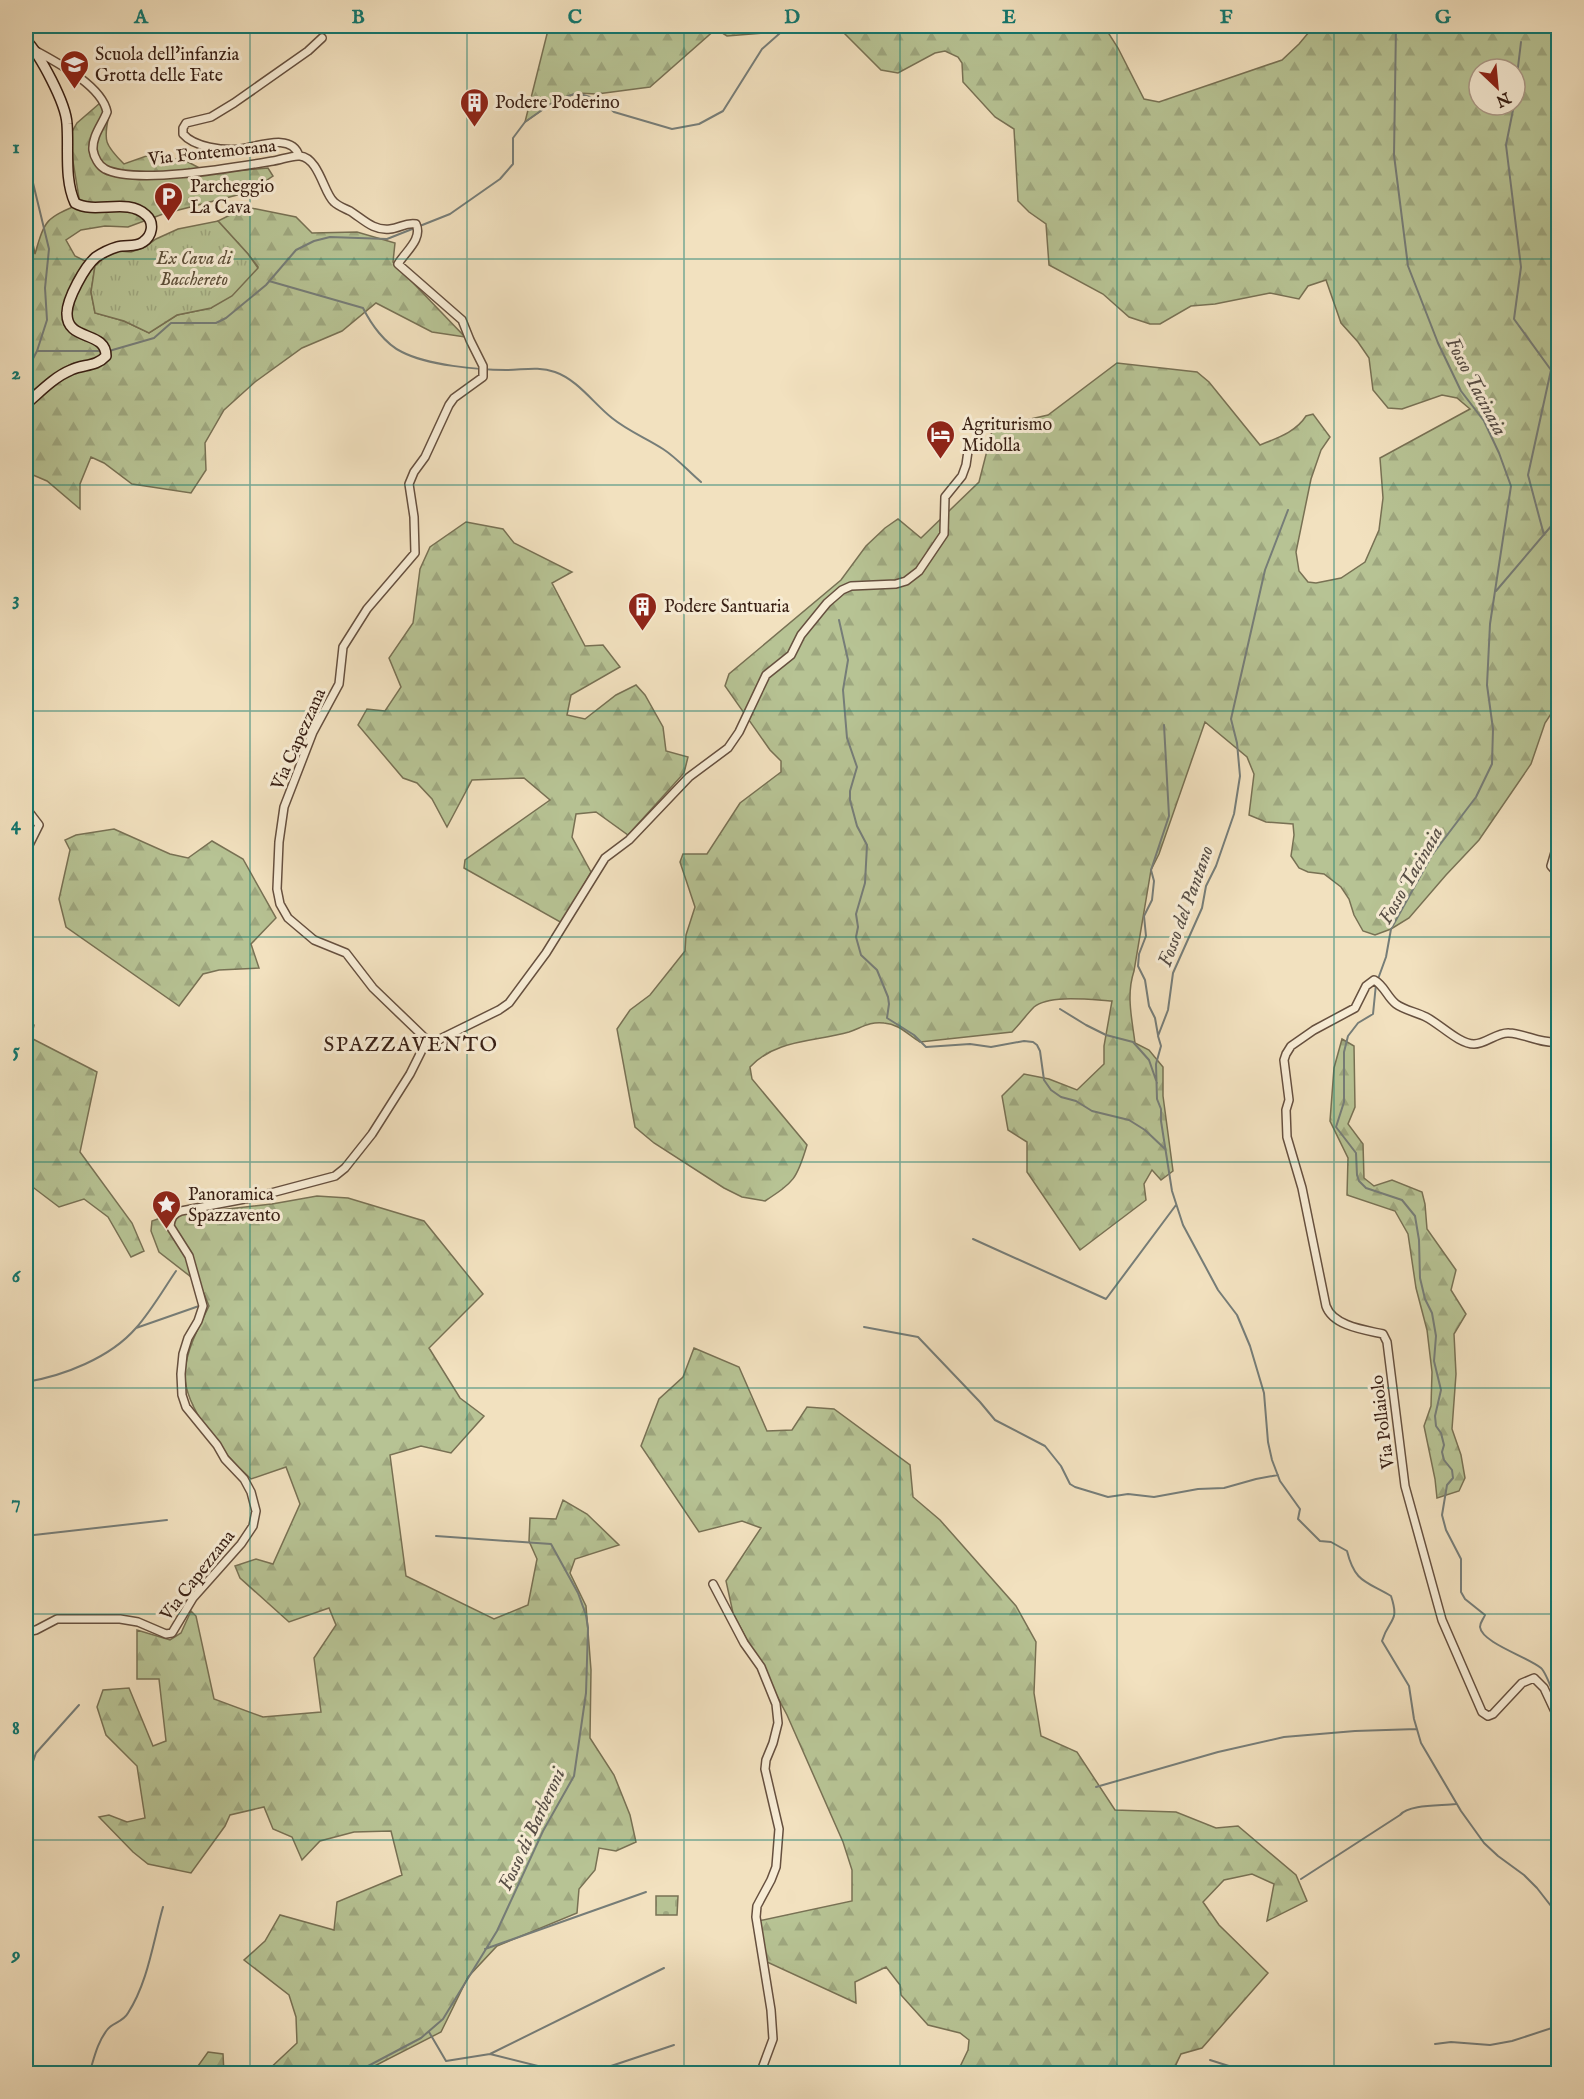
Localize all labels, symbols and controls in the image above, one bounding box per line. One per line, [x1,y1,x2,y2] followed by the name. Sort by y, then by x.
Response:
[133,5,149,30] text: A
[351,5,365,30] text: B
[568,5,582,30] text: C
[784,5,800,30] text: D
[1002,5,1016,30] text: E
[1220,5,1233,30] text: F
[1435,5,1452,30] text: G
[95,44,240,88] place label: Scuola dell'infanzia Grotta delle Fate
[58,48,90,90] school or university icon: Scuola dell'infanzia Grotta delle Fate
[1467,57,1527,117] north arrow
[458,86,490,128] building icon: Podere Poderino
[1492,86,1514,111] text: N
[495,92,620,115] place label: Podere Poderino
[12,135,20,160] text: 1
[146,135,277,172] street label: Via Fontemorana
[190,176,274,220] place label: Parcheggio La Cava
[153,180,185,222] parking icon: Parcheggio La Cava
[155,248,233,292] park label: Ex Cava di Bacchereto
[1439,333,1512,440] water label: Fosso Tacinaia
[11,361,21,386] text: 2
[961,414,1052,458] place label: Agriturismo Midolla
[925,418,957,460] hotel icon: Agriturismo Midolla
[12,587,20,612] text: 3
[627,590,659,632] building icon: Podere Santuaria
[664,596,790,619] place label: Podere Santuaria
[266,685,332,795] street label: Via Capezzana
[11,812,22,837] text: 4
[1373,823,1449,929] water label: Fosso Tacinaia
[1153,843,1220,970] water label: Fosso del Pantano
[324,1032,498,1059] district label: SPAZZAVENTO
[12,1038,20,1063] text: 5
[188,1184,281,1228] place label: Panoramica Spazzavento
[151,1188,183,1230] place icon: Panoramica Spazzavento
[12,1264,22,1289] text: 6
[1366,1373,1401,1471] street label: Via Pollaiolo
[11,1490,21,1515] text: 7
[155,1526,241,1627] street label: Via Capezzana
[12,1716,20,1741] text: 8
[493,1763,572,1895] water label: Fosso di Barberoni
[11,1942,21,1967] text: 9

